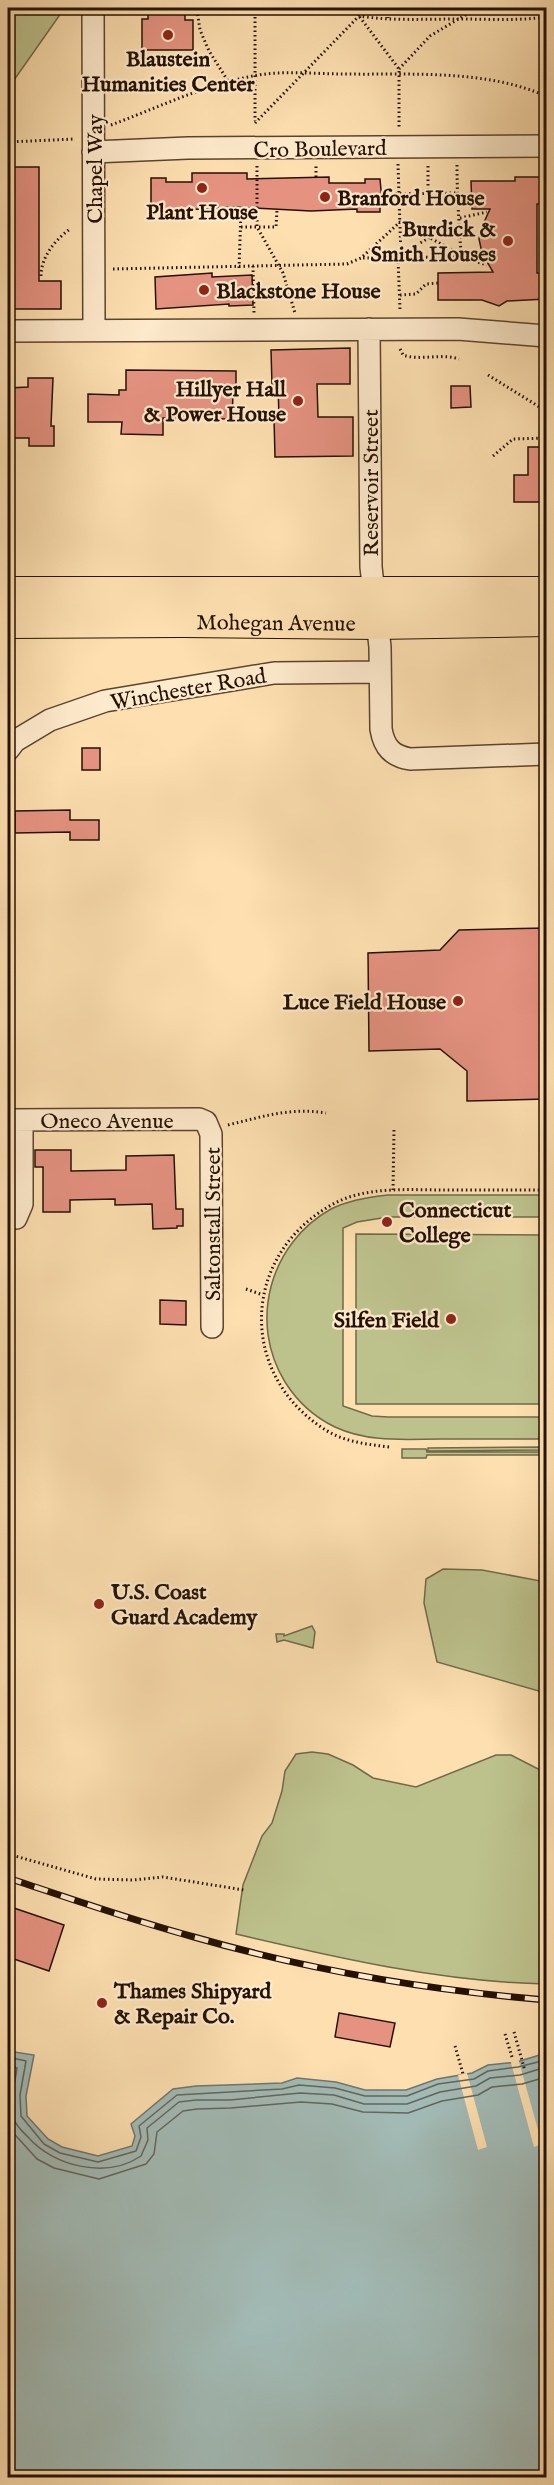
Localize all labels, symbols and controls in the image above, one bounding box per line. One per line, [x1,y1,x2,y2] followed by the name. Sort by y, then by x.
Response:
[161,28,175,42] marker: Blaustein Humanities Center
[81,46,256,99] place label: Blaustein Humanities Center
[82,114,110,224] street label: Chapel Way
[253,135,387,165] street label: Cro Boulevard
[195,181,209,195] marker: Plant House
[337,185,485,213] place label: Branford House
[318,190,332,204] marker: Branford House
[146,199,258,227] place label: Plant House
[371,216,496,269] place label: Burdick & Smith Houses
[501,234,515,248] marker: Burdick & Smith Houses
[216,278,380,306] place label: Blackstone House
[197,283,211,297] marker: Blackstone House
[144,376,287,429] place label: Hillyer Hall & Power House
[291,394,305,408] marker: Hillyer Hall & Power House
[358,409,386,557] street label: Reservoir Street
[196,609,356,639] street label: Mohegan Avenue
[108,662,269,717] street label: Winchester Road
[283,989,446,1017] place label: Luce Field House
[451,994,465,1008] marker: Luce Field House
[40,1108,174,1136] street label: Oneco Avenue
[200,1146,228,1301] street label: Saltonstall Street
[399,1197,512,1250] place label: Connecticut College
[380,1215,394,1229] marker: Connecticut College
[334,1307,440,1335] place label: Silfen Field
[444,1312,458,1326] marker: Silfen Field
[110,1579,258,1632] place label: U.S. Coast Guard Academy
[92,1597,106,1611] marker: U.S. Coast Guard Academy
[113,1978,273,2031] place label: Thames Shipyard & Repair Co.
[95,1996,109,2010] marker: Thames Shipyard & Repair Co.

